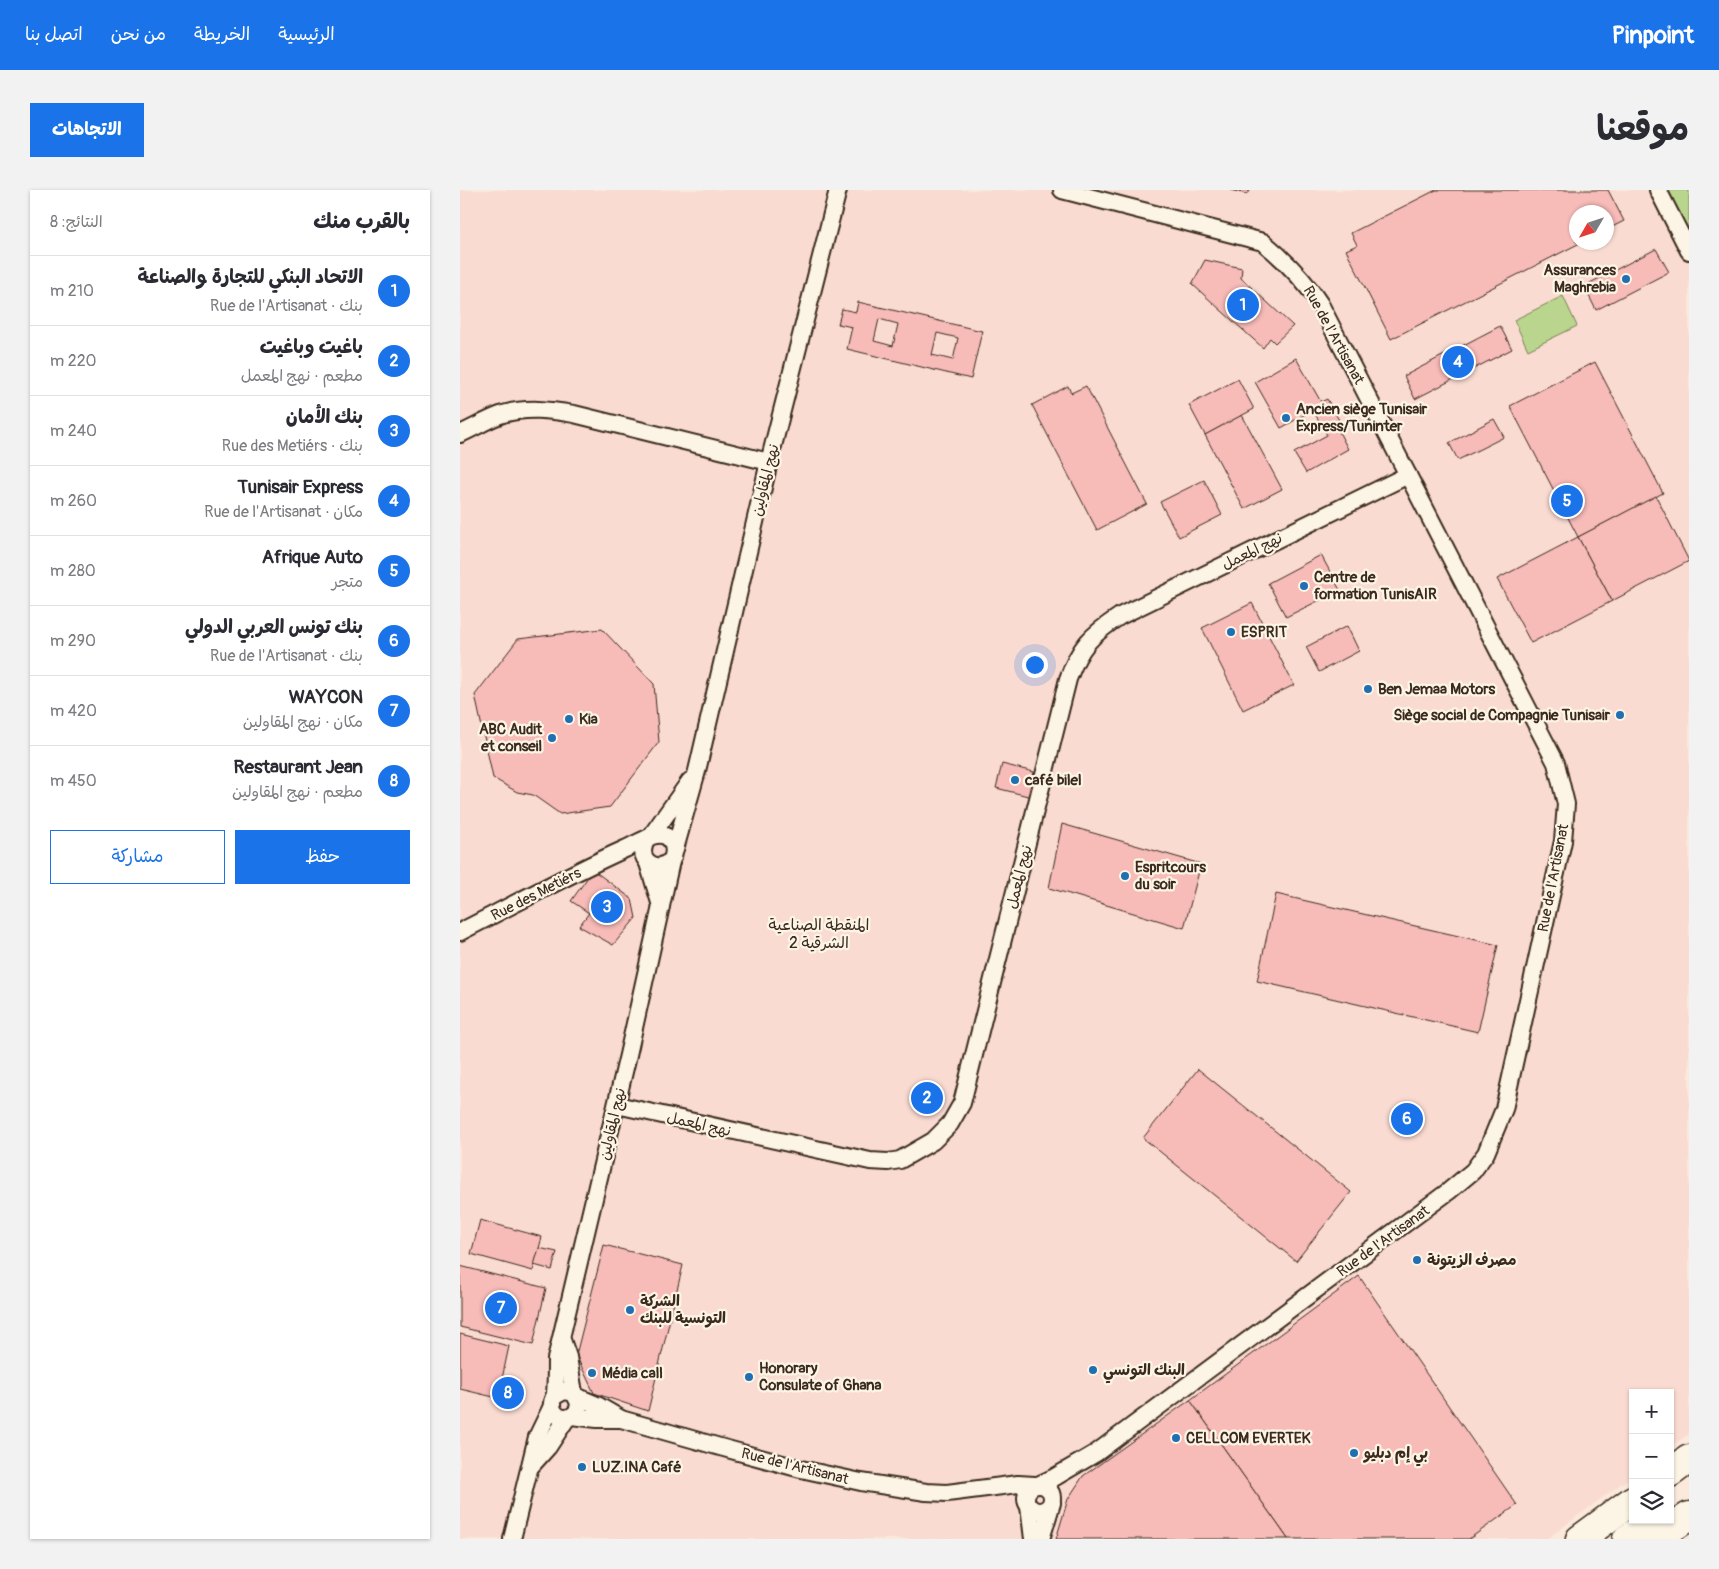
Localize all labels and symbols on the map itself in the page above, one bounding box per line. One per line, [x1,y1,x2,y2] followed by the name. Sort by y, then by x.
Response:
[1569,205,1614,250] north arrow
[1544,261,1616,297] place label: Assurances Maghrebia
[1620,273,1632,285] marker: Assurances Maghrebia
[1299,283,1369,389] street label: Rue de l'Artisanat
[1227,286,1259,324] pin: 1
[1442,343,1474,381] pin: 4
[1296,400,1428,436] place label: Ancien siège Tunisair Express/Tuninter
[1280,412,1292,424] marker: Ancien siège Tunisair Express/Tuninter
[747,442,784,518] street label: نهج المقاولين
[1551,482,1583,520] pin: 5
[1219,529,1286,574] street label: نهج المعمل
[1314,568,1437,604] place label: Centre de formation TunisAIR
[1298,580,1310,592] marker: Centre de formation TunisAIR
[1241,623,1288,642] place label: ESPRIT
[1225,626,1237,638] marker: ESPRIT
[1022,652,1048,678] your location
[1378,680,1496,699] place label: Ben Jemaa Motors
[1362,683,1374,695] marker: Ben Jemaa Motors
[1394,706,1611,725] place label: Siège social de Compagnie Tunisair
[1614,709,1626,721] marker: Siège social de Compagnie Tunisair
[579,710,598,729] place label: Kia
[563,713,575,725] marker: Kia
[479,720,543,756] place label: ABC Audit et conseil
[546,732,558,744] marker: ABC Audit et conseil
[1024,771,1082,790] place label: café bilel
[1009,774,1021,786] marker: café bilel
[1534,822,1573,934] street label: Rue de l'Artisanat
[1002,843,1037,911] street label: نهج المعمل
[1135,858,1206,894] place label: Espritcours du soir
[488,863,585,925] street label: Rue des Metiérs
[1119,870,1131,882] marker: Espritcours du soir
[591,888,623,926] pin: 3
[769,915,869,953] district label: المنقطة الصناعية الشرقية 2
[911,1079,943,1117] pin: 2
[595,1086,630,1162] street label: نهج المقاولين
[1391,1100,1423,1138] pin: 6
[665,1108,733,1141] street label: نهج المعمل
[1333,1201,1434,1281] street label: Rue de l'Artisanat
[1427,1251,1516,1270] place label: مصرف الزيتونة
[1411,1254,1423,1266] marker: مصرف الزيتونة
[485,1289,517,1327] pin: 7
[640,1292,726,1328] place label: الشركة التونسية للبنك
[624,1304,636,1316] marker: الشركة التونسية للبنك
[759,1359,881,1395] place label: Honorary Consulate of Ghana
[1103,1361,1185,1384] place label: البنك التونسي
[602,1364,663,1383] place label: Média call
[1087,1364,1099,1376] marker: البنك التونسي
[586,1367,598,1379] marker: Média call
[743,1371,755,1383] marker: Honorary Consulate of Ghana
[492,1374,524,1412] pin: 8
[1186,1429,1311,1448] place label: CELLCOM EVERTEK
[1170,1432,1182,1444] marker: CELLCOM EVERTEK
[739,1444,851,1489] street label: Rue de l'Artisanat
[1362,1444,1428,1467] place label: بي إم دبليو
[1348,1447,1360,1459] marker: بي إم دبليو
[592,1458,682,1477] place label: LUZ.INA Café
[576,1461,588,1473] marker: LUZ.INA Café

